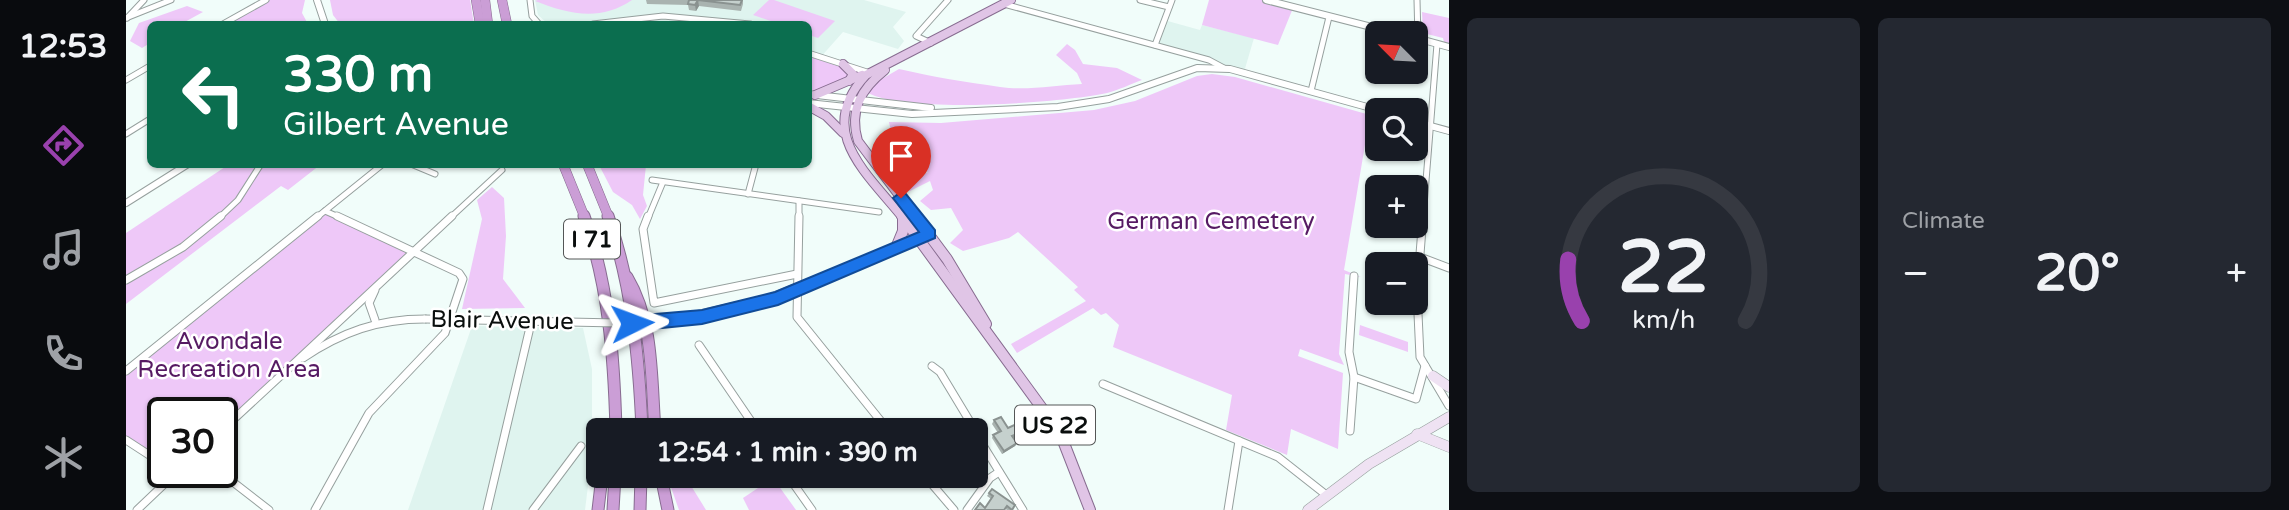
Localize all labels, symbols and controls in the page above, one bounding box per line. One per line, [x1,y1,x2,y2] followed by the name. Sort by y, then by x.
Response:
[1365,21,1428,84] north arrow
[1365,21,1428,315] map controls
[19,28,107,66] text: 12:53
[283,46,433,105] text: 330 m
[168,49,259,140] icon: left
[1365,98,1428,161] button: search
[283,106,509,144] text: Gilbert Avenue
[39,121,88,170] icon: directions
[871,126,931,198] pin
[882,137,920,175] icon: arrive
[1365,175,1428,238] button: +
[1107,207,1315,236] park label: German Cemetery
[1902,207,1985,235] text: Climate
[564,220,620,258] road number: I 71
[1618,224,1709,312] text: 22
[39,225,88,274] icon: music
[2035,242,2120,305] text: 20°
[1902,251,1929,297] text: −
[2226,251,2247,297] text: +
[1365,252,1428,315] button: −
[595,286,669,360] position arrow
[430,305,574,336] street label: Blair Avenue
[1632,305,1695,335] text: km/h
[137,327,321,384] park label: Avondale Recreation Area
[39,329,88,378] icon: phone
[147,397,238,488] speed limit sign: 30
[1015,406,1095,444] road number: US 22
[39,433,88,482] icon: climate
[656,437,918,468] text: 12:54 · 1 min · 390 m

